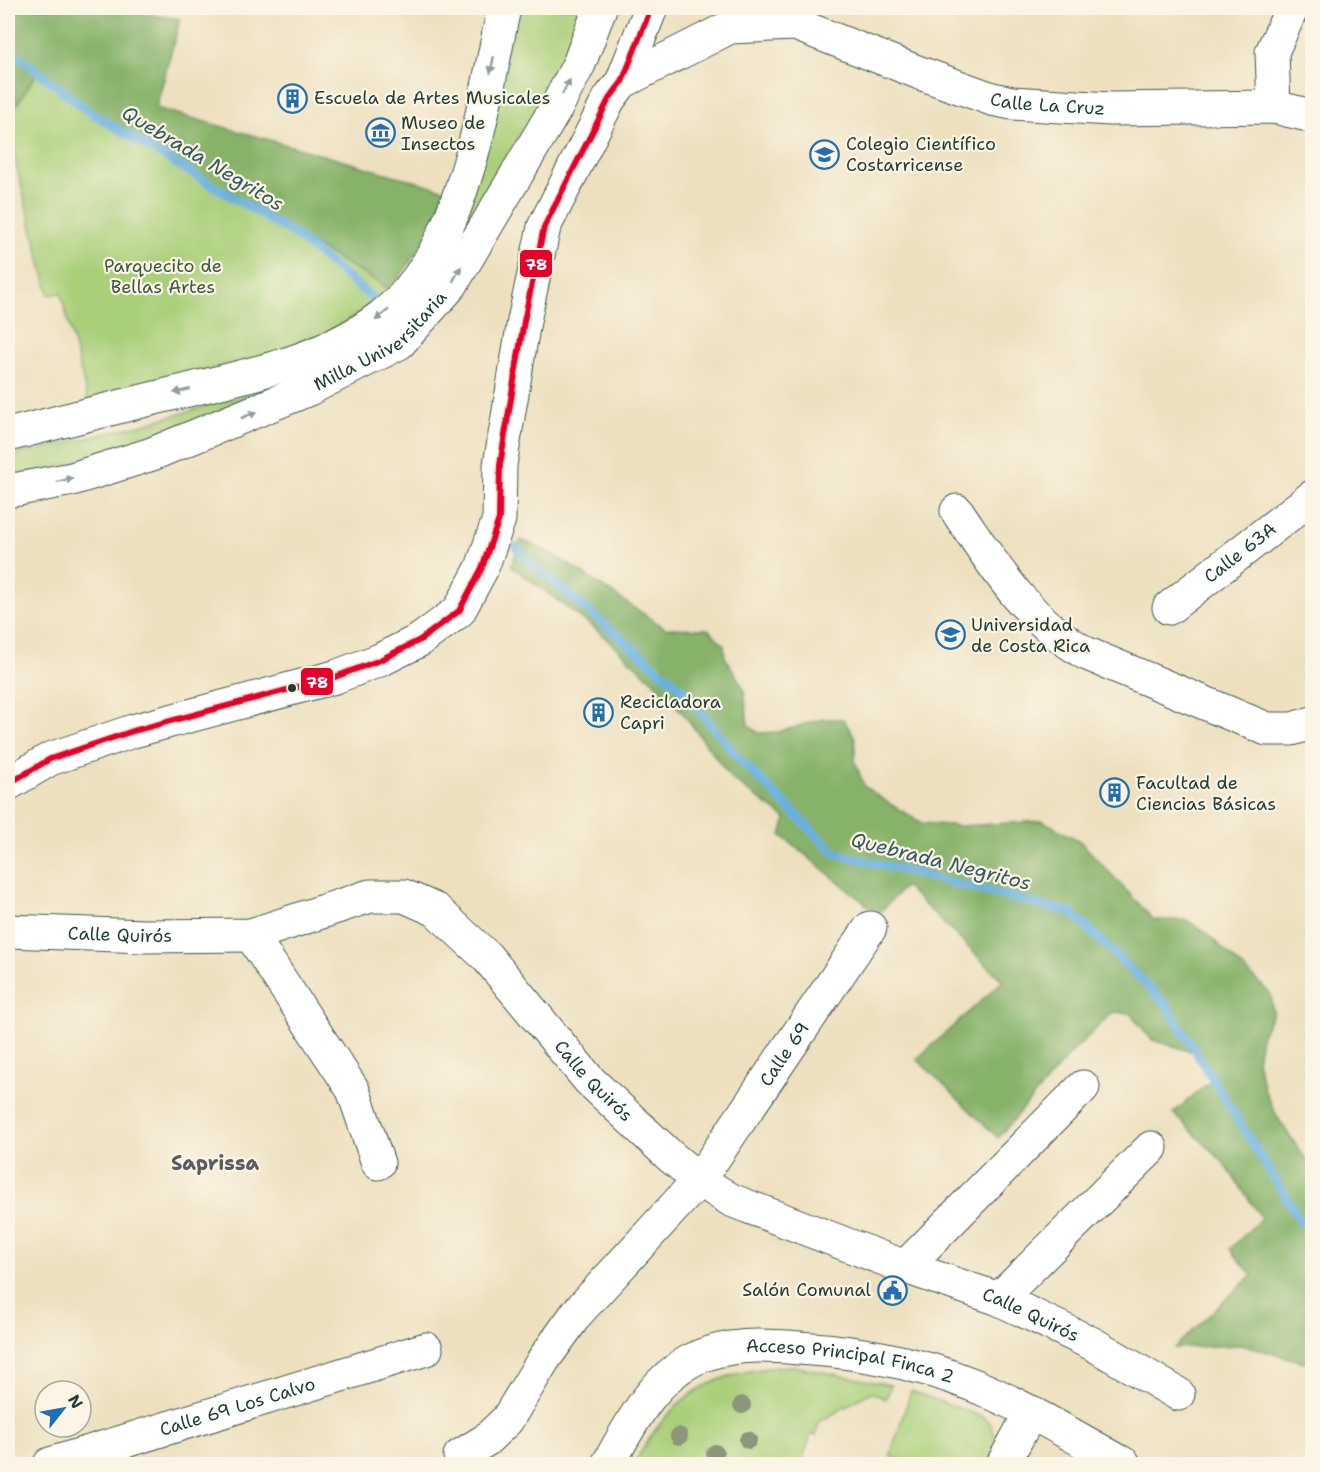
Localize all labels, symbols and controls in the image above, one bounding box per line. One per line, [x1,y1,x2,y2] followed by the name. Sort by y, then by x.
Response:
[487,55,496,74] one-way arrow
[561,79,571,96] one-way arrow
[277,82,309,114] building icon: Escuela de Artes Musicales
[314,86,550,110] place label: Escuela de Artes Musicales
[988,87,1106,121] street label: Calle La Cruz
[117,99,289,217] water label: Quebrada Negritos
[401,111,485,156] place label: Museo de Insectos
[364,117,396,149] museum icon: Museo de Insectos
[846,132,996,177] place label: Colegio Científico Costarricense
[809,138,841,170] school or university icon: Colegio Científico Costarricense
[519,249,553,278] line badge: 78
[104,254,222,299] park label: Parquecito de Bellas Artes
[525,254,547,275] text: 78
[452,266,463,282] one-way arrow
[310,286,452,397] street label: Milla Universitaria
[374,308,390,321] one-way arrow
[173,387,191,397] one-way arrow
[240,410,258,420] one-way arrow
[56,475,75,484] one-way arrow
[1199,517,1281,589] street label: Calle 63A
[971,613,1090,658] place label: Universidad de Costa Rica
[934,619,966,651] school or university icon: Universidad de Costa Rica
[300,667,334,696] line badge: 78
[306,672,328,693] text: 78
[286,682,298,694] unlabelled marker
[620,690,721,735] place label: Recicladora Capri
[583,696,615,728] building icon: Recicladora Capri
[1136,771,1276,816] place label: Facultad de Ciencias Básicas
[1099,777,1131,809] building icon: Facultad de Ciencias Básicas
[848,826,1034,896] water label: Quebrada Negritos
[67,921,172,948] street label: Calle Quirós
[754,1017,815,1091] street label: Calle 69
[549,1035,638,1127] street label: Calle Quirós
[171,1150,259,1176] district label: Saprissa
[876,1274,908,1306] public building icon: Salón Comunal
[742,1278,872,1302] place label: Salón Comunal
[979,1282,1083,1348] street label: Calle Quirós
[745,1334,957,1389] street label: Acceso Principal Finca 2
[157,1372,318,1442] street label: Calle 69 Los Calvo
[33,1379,93,1439] north arrow
[63,1391,88,1412] text: N

